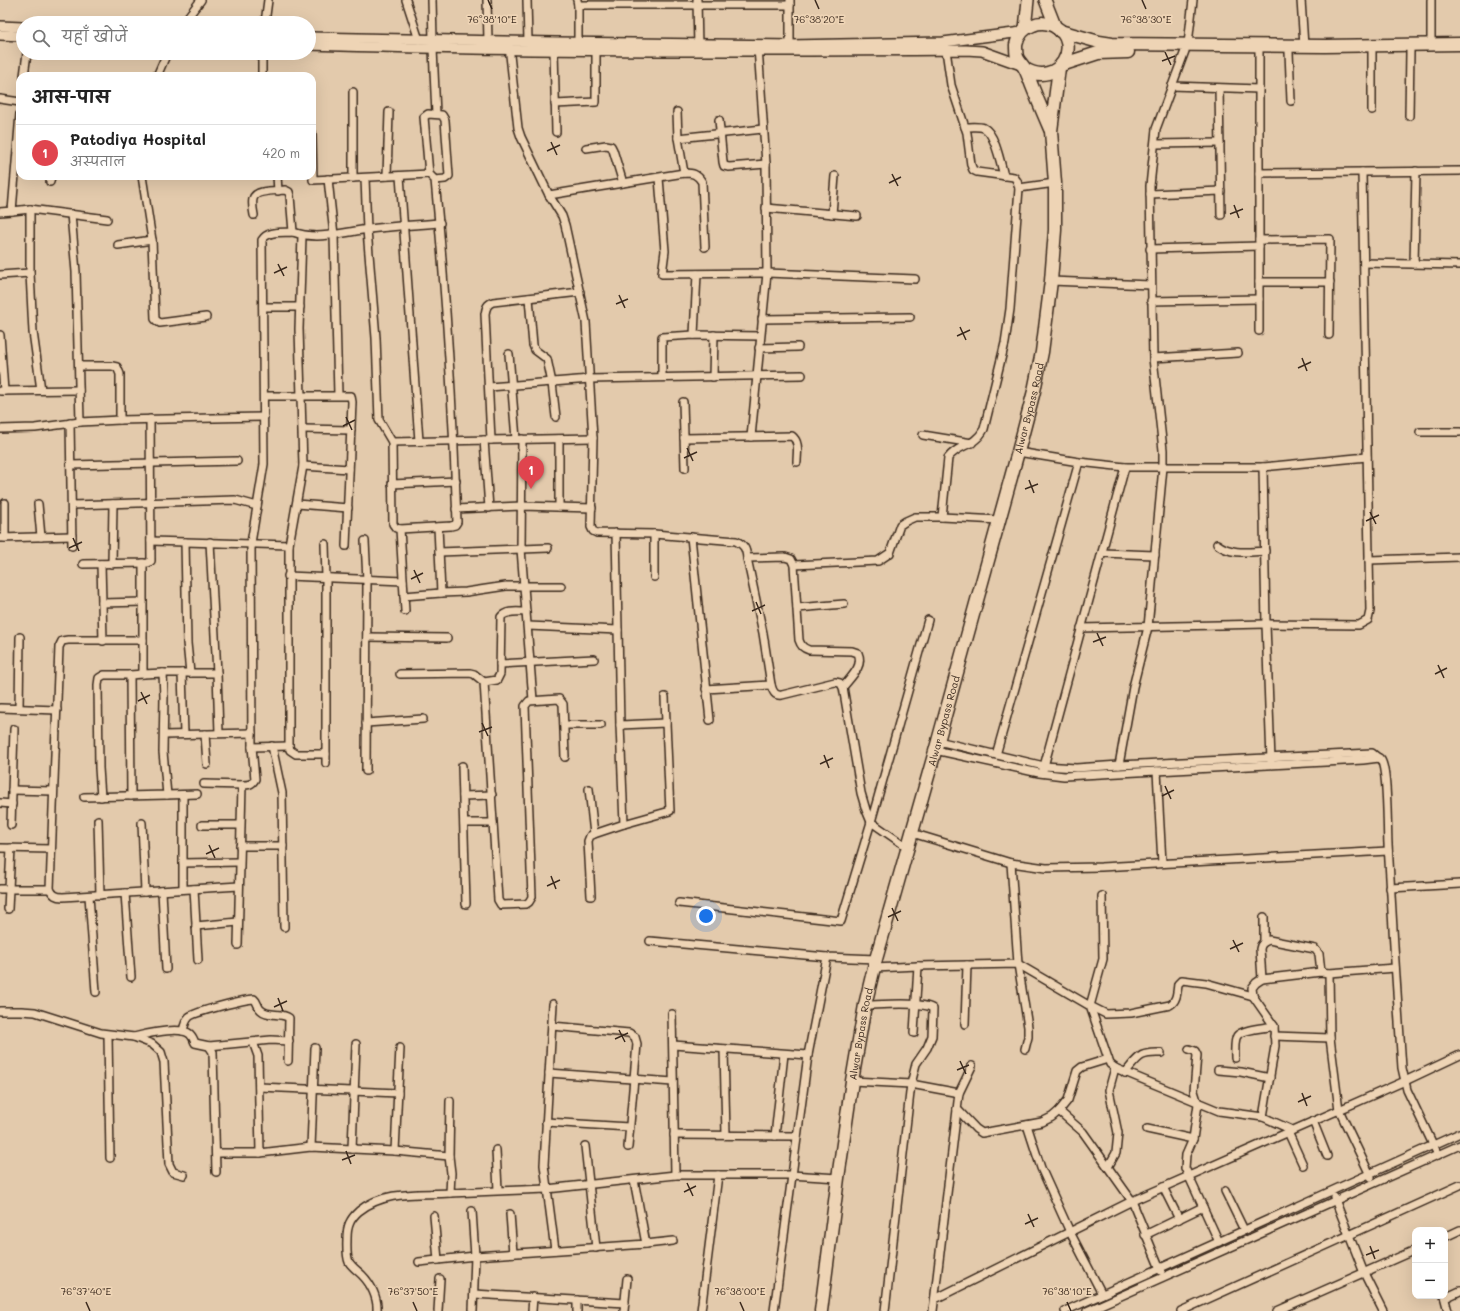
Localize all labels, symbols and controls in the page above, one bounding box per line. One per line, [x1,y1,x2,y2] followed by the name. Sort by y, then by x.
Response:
[467,12,517,26] text: 76°38'10"E
[794,12,845,26] text: 76°38'20"E
[1121,12,1172,26] text: 76°38'30"E
[16,16,316,60] search box
[62,26,127,46] text: यहाँ खोजें
[30,27,52,49] icon: search
[32,85,110,107] text: आस-पास
[70,129,206,149] text: Patodiya Hospital
[42,144,48,161] text: 1
[263,144,300,161] text: 420 m
[70,152,125,169] text: अस्पताल
[1011,362,1047,455] street label: Alwar Bypass Road
[518,456,544,489] pin: 1
[924,674,963,768] street label: Alwar Bypass Road
[696,906,716,926] your location
[845,986,876,1081] street label: Alwar Bypass Road
[1412,1227,1448,1299] map controls
[1412,1227,1448,1263] button: +
[1412,1263,1448,1299] button: −
[61,1284,111,1298] text: 76°37'40"E
[388,1284,438,1298] text: 76°37'50"E
[714,1284,766,1298] text: 76°38'00"E
[1042,1284,1092,1298] text: 76°38'10"E

